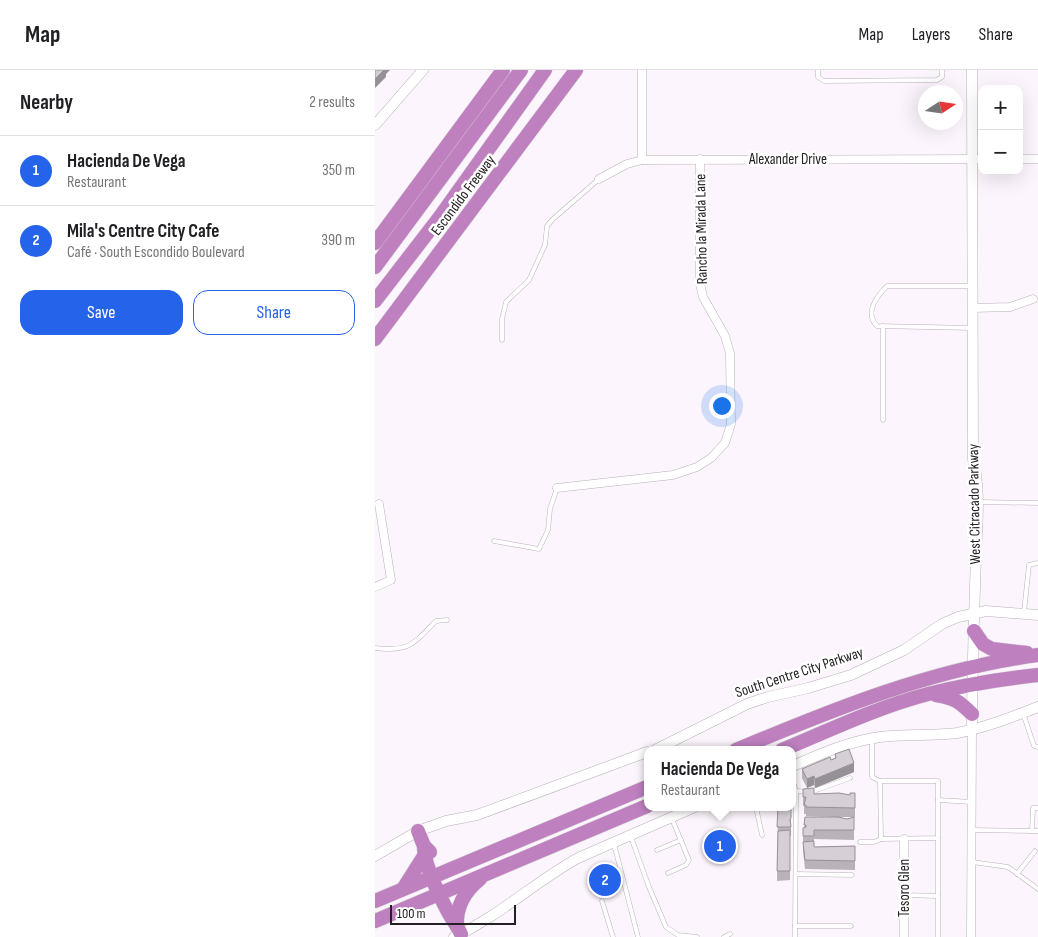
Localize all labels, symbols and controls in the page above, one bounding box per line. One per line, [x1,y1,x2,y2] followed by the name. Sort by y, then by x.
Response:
[25,20,60,49] text: Map
[859,24,884,45] text: Map
[912,24,951,45] text: Layers
[979,24,1013,45] text: Share
[918,85,963,130] north arrow
[978,85,1023,175] map controls
[978,85,1023,130] button: +
[20,90,73,115] text: Nearby
[309,93,355,112] text: 2 results
[978,130,1023,175] button: −
[67,150,186,173] text: Hacienda De Vega
[748,150,827,169] street label: Alexander Drive
[427,151,500,239] street label: Escondido Freeway
[33,161,39,180] text: 1
[322,161,355,180] text: 350 m
[67,173,126,192] text: Restaurant
[691,174,712,284] street label: Rancho la Mirada Lane
[67,220,219,243] text: Mila's Centre City Cafe
[32,231,40,250] text: 2
[321,231,355,250] text: 390 m
[67,243,245,262] text: Café · South Escondido Boulevard
[20,290,183,335] button: Save
[193,290,355,335] button: Share
[709,393,735,419] your location
[964,443,985,564] street label: West Citracado Parkway
[733,643,866,702] street label: South Centre City Parkway
[644,746,796,811] popup
[661,758,779,781] text: Hacienda De Vega
[661,781,720,800] text: Restaurant
[704,827,736,865] pin: 1
[895,859,914,917] street label: Tesoro Glen
[589,861,621,899] pin: 2
[390,902,516,925] scale bar
[397,905,426,922] text: 100 m

